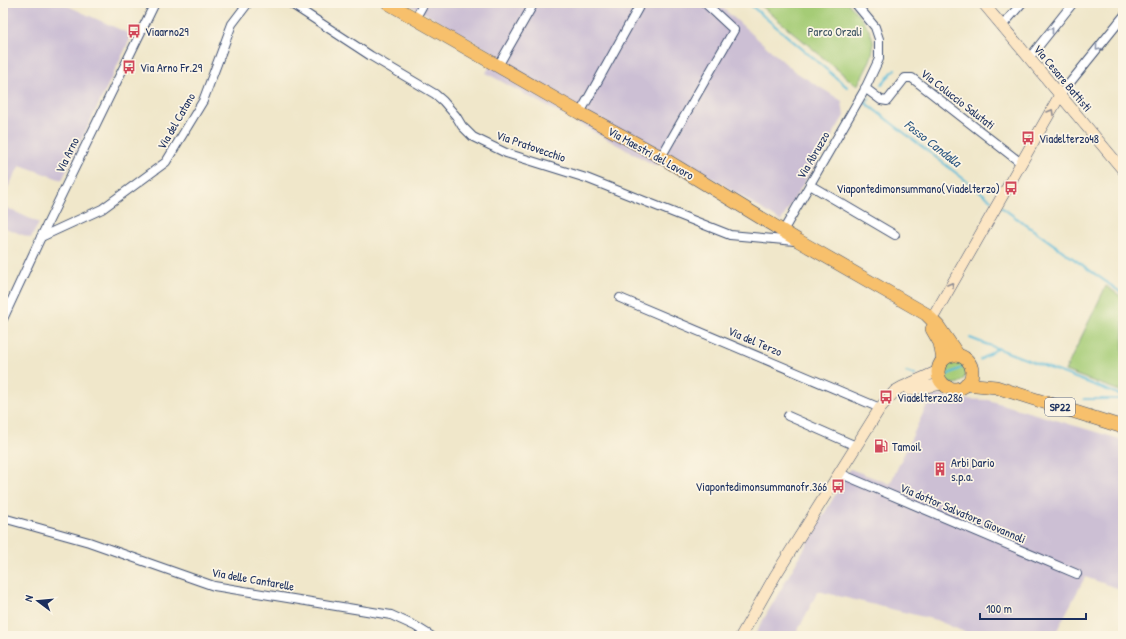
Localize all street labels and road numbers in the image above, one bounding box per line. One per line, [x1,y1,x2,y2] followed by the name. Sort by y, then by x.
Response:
[1030,41,1096,115] street label: Via Cesare Battisti
[917,65,999,133] street label: Via Coluccio Salutati
[153,89,199,152] street label: Via del Catano
[605,122,697,184] street label: Via Maestri del Lavoro
[494,126,568,166] street label: Via Pratovecchio
[793,128,833,182] street label: Via Abruzzo
[51,134,83,176] street label: Via Arno
[725,322,785,360] street label: Via del Terzo
[1045,398,1075,416] road number: SP22
[897,479,1029,547] street label: Via dottor Salvatore Giovannoli
[210,563,296,595] street label: Via delle Cantarelle

